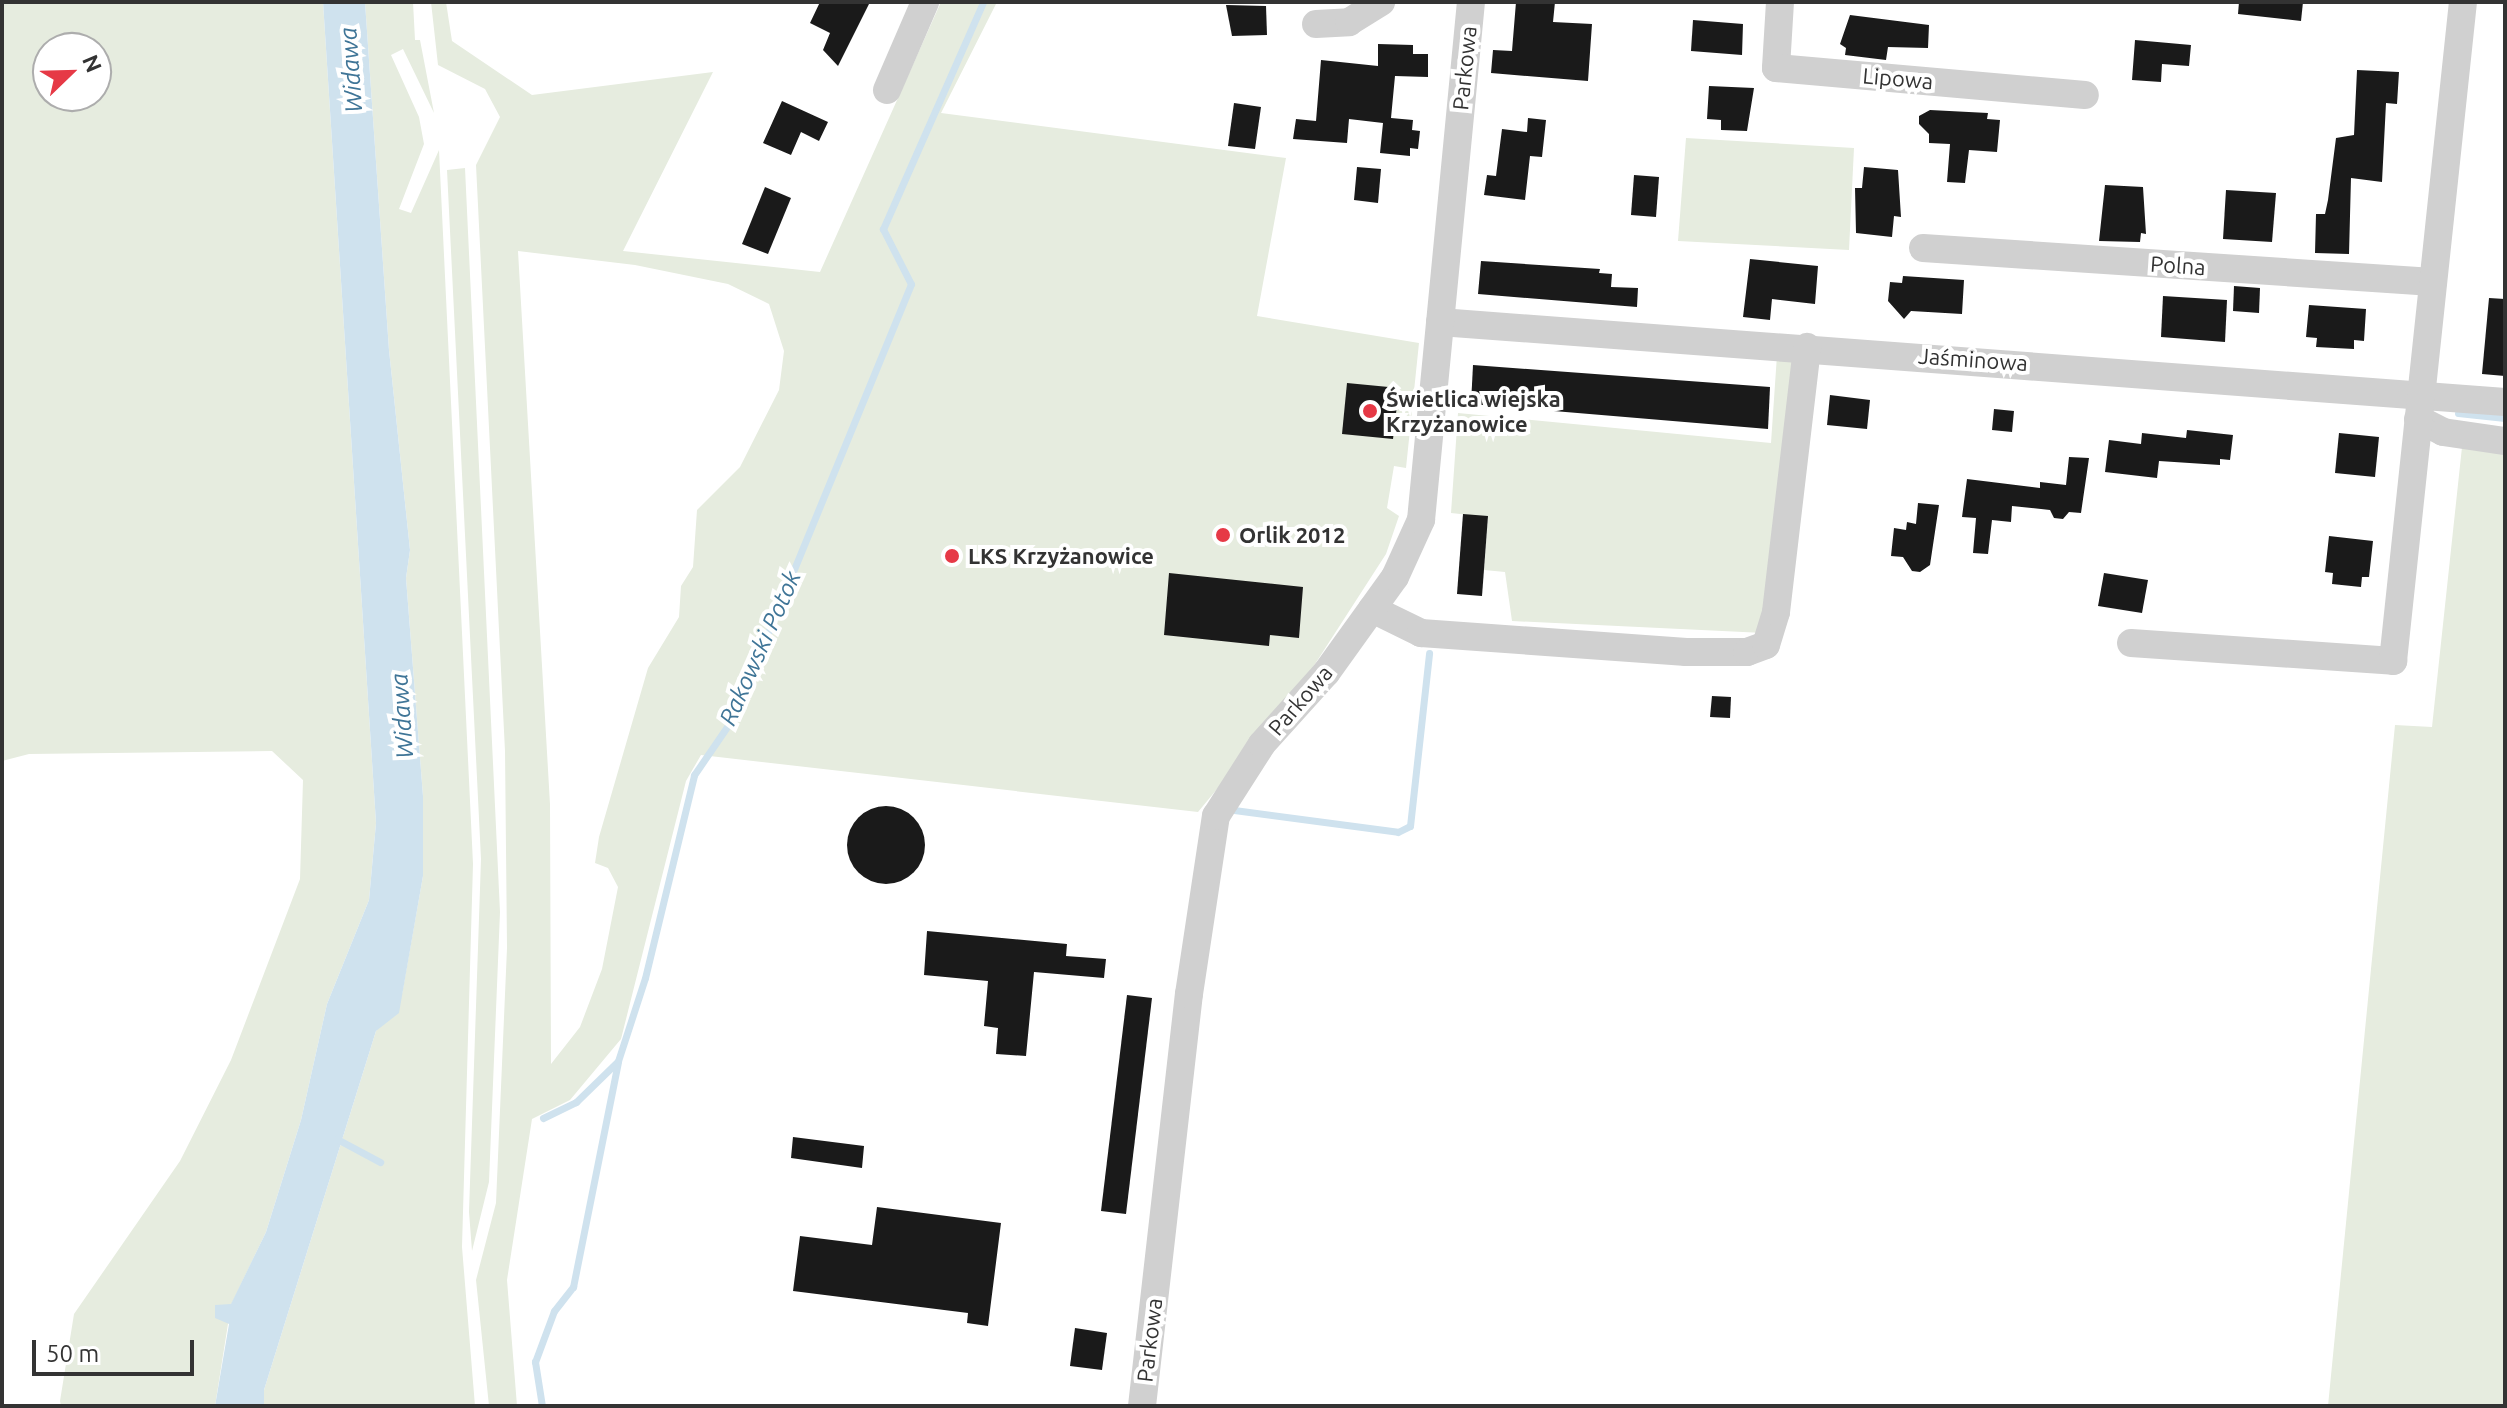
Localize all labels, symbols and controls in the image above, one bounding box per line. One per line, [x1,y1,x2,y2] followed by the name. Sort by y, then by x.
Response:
[1446,25,1482,111] street label: Parkowa
[334,26,368,114] water label: Widawa
[32,32,112,112] north arrow
[78,51,107,76] text: N
[1862,62,1934,94] street label: Lipowa
[2149,250,2207,280] street label: Polna
[1917,342,2029,376] street label: Jaśminowa
[1386,385,1561,436] place label: Świetlica wiejska Krzyżanowice
[1361,402,1379,420] marker: Świetlica wiejska Krzyżanowice
[1239,522,1345,548] place label: Orlik 2012
[1214,526,1232,544] marker: Orlik 2012
[968,543,1154,569] place label: LKS Krzyżanowice
[943,547,961,565] marker: LKS Krzyżanowice
[713,566,807,730] water label: Rakowski Potok
[1262,659,1338,741] street label: Parkowa
[385,672,419,760] water label: Widawa
[1131,1296,1167,1384] street label: Parkowa
[36,1324,198,1374] scale bar
[46,1340,99,1367] text: 50 m

